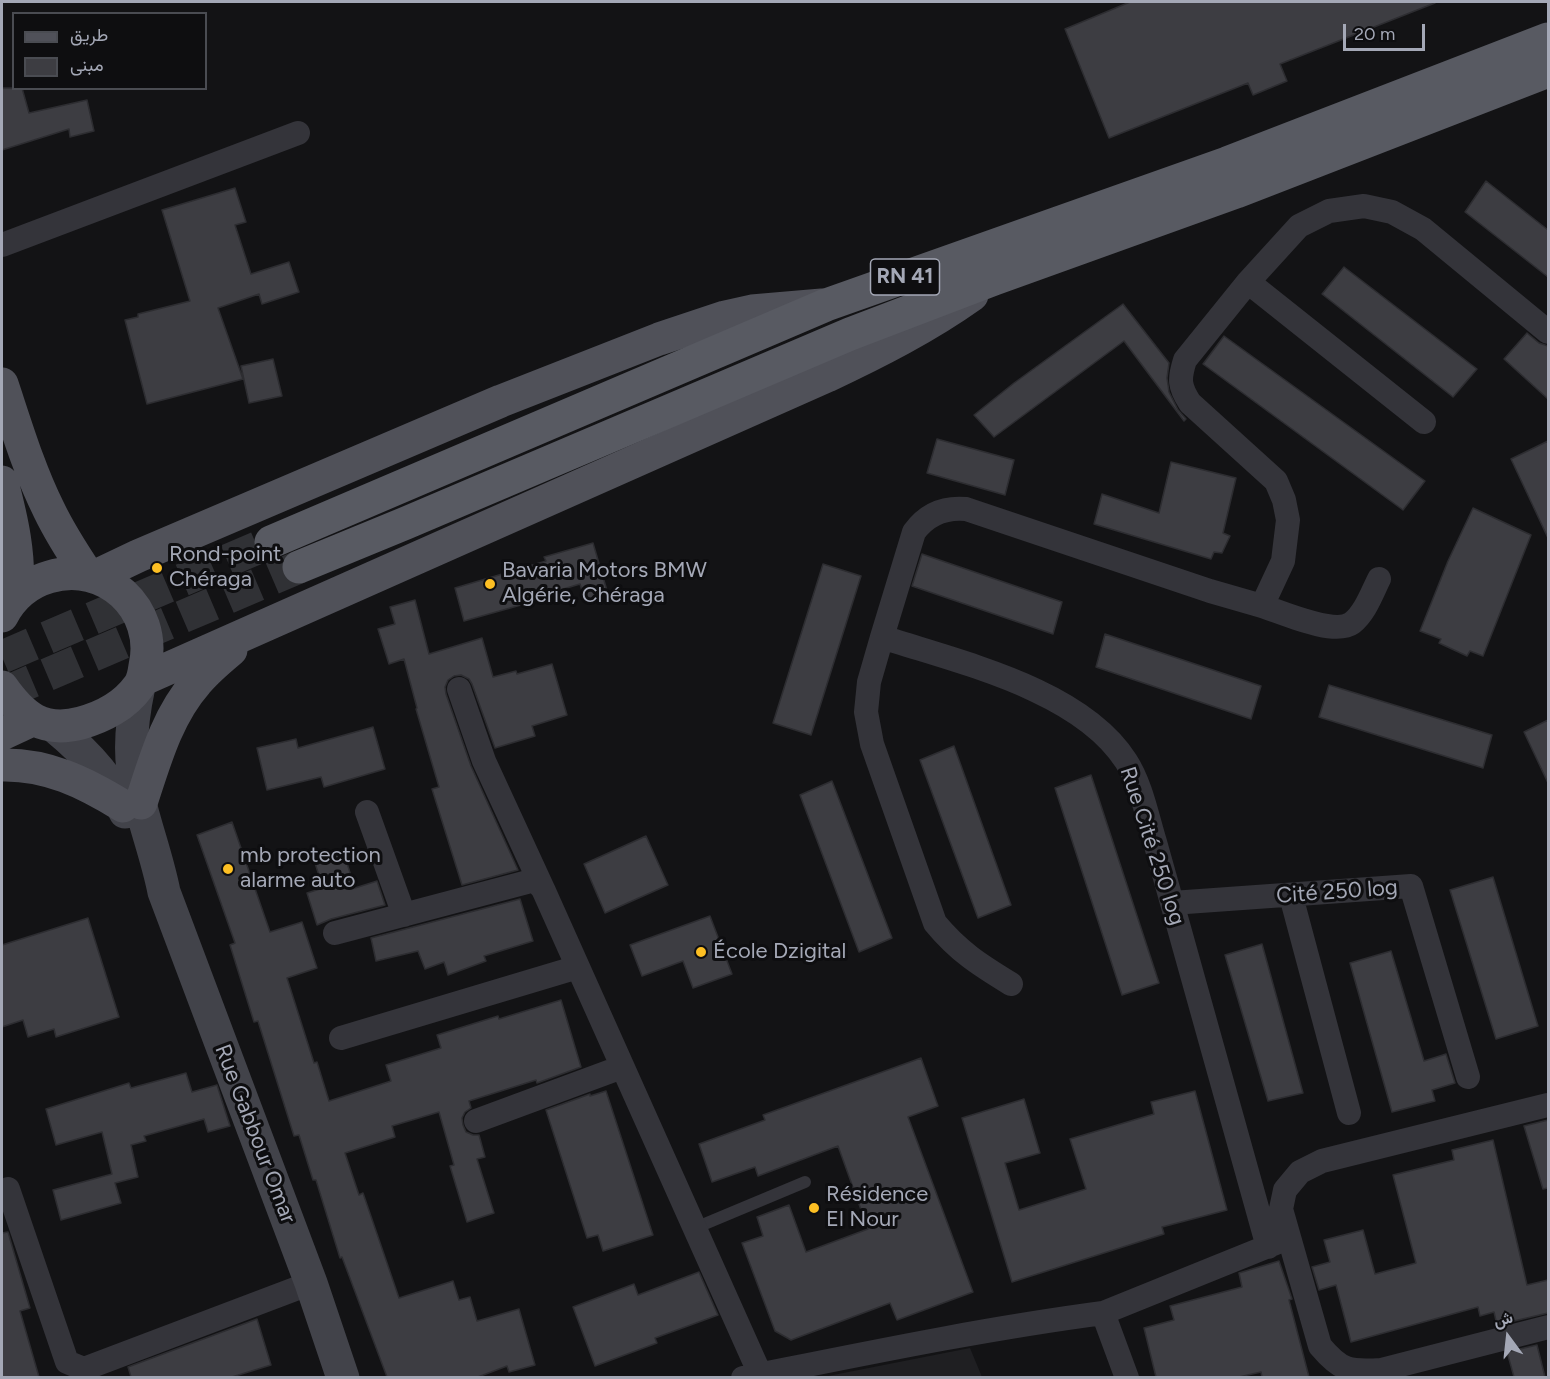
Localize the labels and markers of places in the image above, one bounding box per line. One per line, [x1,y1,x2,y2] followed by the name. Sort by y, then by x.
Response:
[169,542,281,594] place label: Rond-point Chéraga
[502,558,707,610] place label: Bavaria Motors BMW Algérie, Chéraga
[150,561,164,575] marker: Rond-point Chéraga
[483,577,497,591] marker: Bavaria Motors BMW Algérie, Chéraga
[240,843,381,894] place label: mb protection alarme auto
[221,862,235,876] marker: mb protection alarme auto
[713,939,846,965] place label: École Dzigital
[694,945,708,959] marker: École Dzigital
[826,1182,928,1234] place label: Résidence El Nour
[807,1201,821,1215] marker: Résidence El Nour

